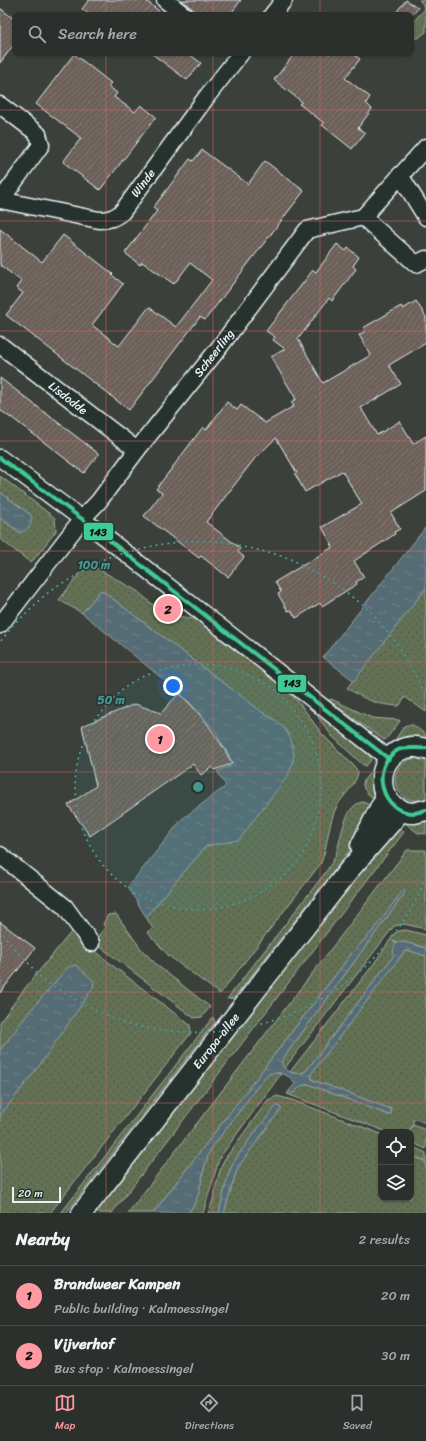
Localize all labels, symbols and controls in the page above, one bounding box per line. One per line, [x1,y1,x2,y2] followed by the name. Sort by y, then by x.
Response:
[12,12,414,56] search box
[58,21,137,47] text: Search here
[26,23,48,45] icon: search
[125,164,161,202] street label: Winde
[188,324,240,382] street label: Scheerling
[43,375,93,421] street label: Lisdodde
[83,522,114,541] line badge: 143
[89,523,108,542] text: 143
[78,554,111,576] text: 100 m
[155,594,181,624] pin: 2
[277,674,307,693] line badge: 143
[283,674,302,693] text: 143
[163,676,183,696] your location
[97,689,125,711] text: 50 m
[147,724,173,754] pin: 1
[191,780,205,794] centre of rings
[187,1008,245,1074] street label: Europa-allee
[378,1129,414,1201] map controls
[378,1129,414,1165] button: locate
[378,1165,414,1201] button: layers
[18,1184,43,1203] text: 20 m
[12,1185,61,1204] scale bar
[16,1224,70,1254] text: Nearby
[359,1228,410,1251] text: 2 results
[54,1271,180,1297] text: Brandweer Kampen
[26,1284,32,1307] text: 1
[381,1284,410,1307] text: 20 m
[54,1297,229,1320] text: Public building · Kalmoessingel
[54,1331,115,1357] text: Vijverhof
[25,1344,33,1367] text: 2
[381,1344,410,1367] text: 30 m
[54,1357,193,1380] text: Bus stop · Kalmoessingel
[54,1392,76,1435] tab: Map
[185,1392,234,1435] tab: Directions
[343,1392,372,1435] tab: Saved

